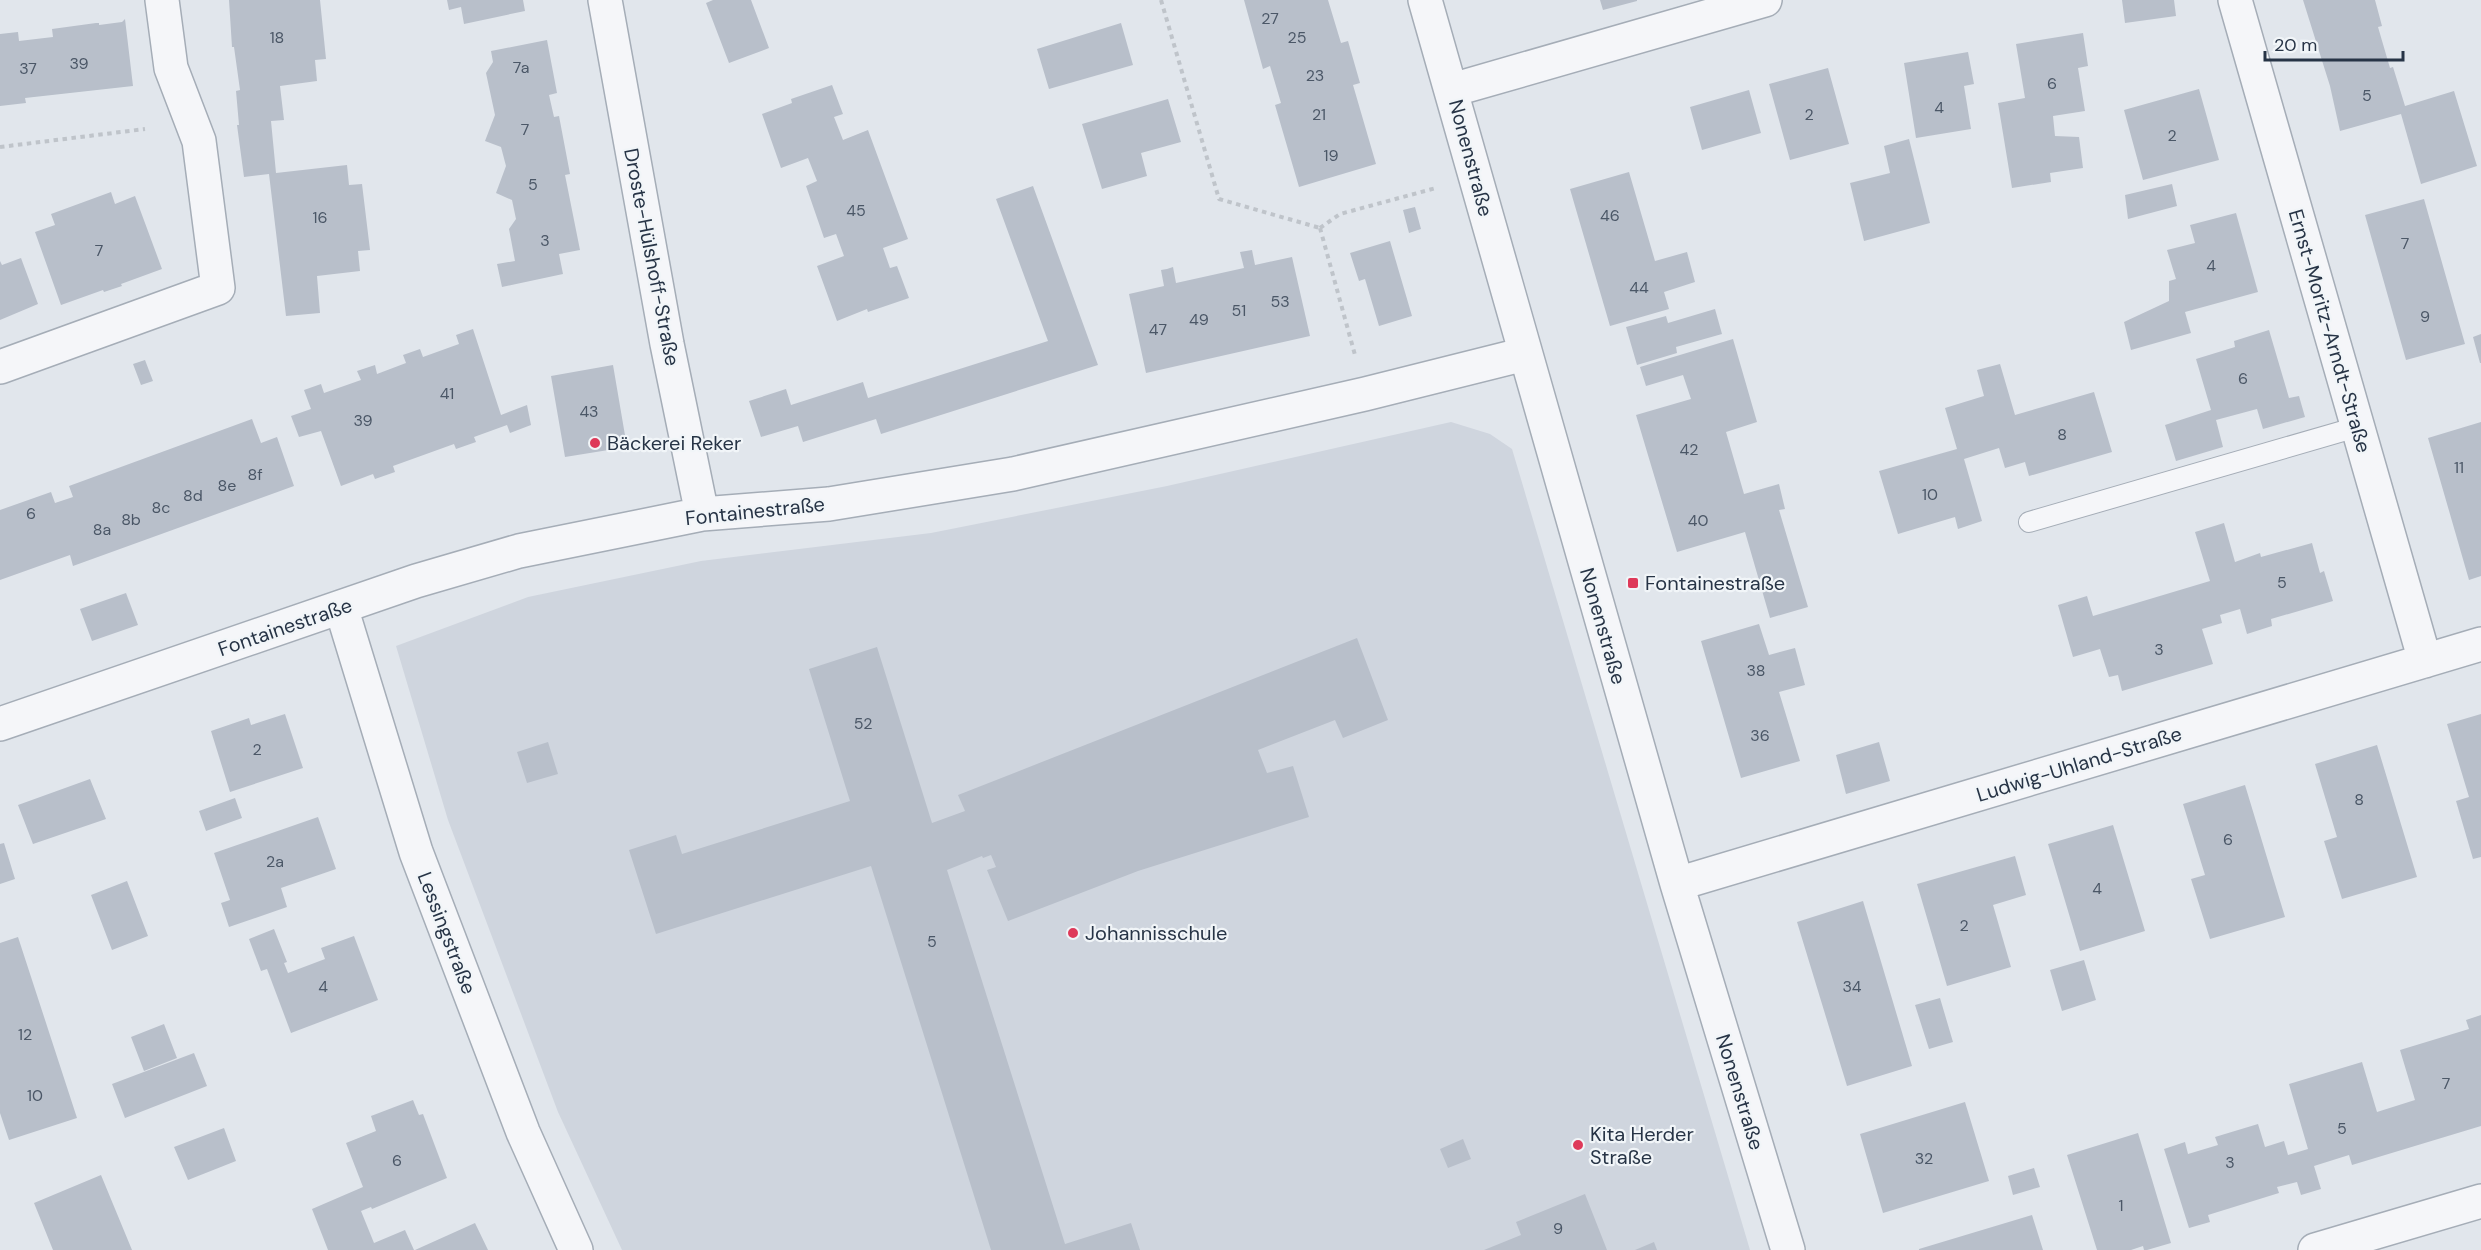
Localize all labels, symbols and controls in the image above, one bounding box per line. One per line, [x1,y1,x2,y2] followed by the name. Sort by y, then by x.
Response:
[1261,8,1279,29] house number: 27
[2265,24,2403,62] scale bar
[270,27,284,48] house number: 18
[1288,27,1306,48] house number: 25
[2274,33,2317,57] text: 20 m
[69,53,89,74] house number: 39
[513,57,529,78] house number: 7a
[19,58,37,79] house number: 37
[1306,65,1324,86] house number: 23
[2047,73,2057,94] house number: 6
[2362,85,2372,106] house number: 5
[1443,97,1499,219] street label: Nonenstraße
[1934,97,1944,118] house number: 4
[1312,104,1326,125] house number: 21
[1804,104,1814,125] house number: 2
[521,119,529,140] house number: 7
[2167,125,2177,146] house number: 2
[1323,145,1339,166] house number: 19
[618,146,686,368] street label: Droste-Hülshoff-Straße
[528,174,538,195] house number: 5
[846,200,866,221] house number: 45
[1600,205,1620,226] house number: 46
[2283,206,2377,456] street label: Ernst-Moritz-Arndt-Straße
[312,207,328,228] house number: 16
[540,230,550,251] house number: 3
[2401,233,2409,254] house number: 7
[95,240,103,261] house number: 7
[2206,255,2216,276] house number: 4
[1629,277,1649,298] house number: 44
[1270,291,1290,312] house number: 53
[1232,300,1246,321] house number: 51
[2420,306,2430,327] house number: 9
[1189,309,1209,330] house number: 49
[1149,319,1167,340] house number: 47
[2238,368,2248,389] house number: 6
[440,383,454,404] house number: 41
[579,401,599,422] house number: 43
[353,410,373,431] house number: 39
[2057,424,2067,445] house number: 8
[607,430,741,456] place label: Bäckerei Reker
[588,436,602,450] marker: Bäckerei Reker
[1680,439,1698,460] house number: 42
[2454,457,2464,478] house number: 11
[247,464,263,485] house number: 8f
[218,475,236,496] house number: 8e
[1922,484,1938,505] house number: 10
[183,485,203,506] house number: 8d
[684,491,826,531] street label: Fontainestraße
[152,497,170,518] house number: 8c
[26,503,36,524] house number: 6
[121,509,141,530] house number: 8b
[1688,510,1708,531] house number: 40
[93,519,111,540] house number: 8a
[1574,565,1632,687] street label: Nonenstraße
[1645,570,1785,596] place label: Fontainestraße
[2277,572,2287,593] house number: 5
[1626,576,1640,590] marker: Fontainestraße
[215,592,355,662] street label: Fontainestraße
[2154,639,2164,660] house number: 3
[1746,660,1766,681] house number: 38
[854,713,872,734] house number: 52
[1973,720,2185,808] street label: Ludwig-Uhland-Straße
[1750,725,1770,746] house number: 36
[252,739,262,760] house number: 2
[2354,789,2364,810] house number: 8
[2223,829,2233,850] house number: 6
[266,851,284,872] house number: 2a
[412,868,482,998] street label: Lessingstraße
[2092,878,2102,899] house number: 4
[1959,915,1969,936] house number: 2
[1085,920,1227,946] place label: Johannisschule
[1066,926,1080,940] marker: Johannisschule
[927,931,937,952] house number: 5
[318,976,328,997] house number: 4
[1842,976,1862,997] house number: 34
[18,1024,32,1045] house number: 12
[1710,1031,1770,1153] street label: Nonenstraße
[2442,1073,2450,1094] house number: 7
[27,1085,43,1106] house number: 10
[2337,1118,2347,1139] house number: 5
[1590,1121,1694,1170] place label: Kita Herder Straße
[1571,1138,1585,1152] marker: Kita Herder Straße
[1915,1148,1933,1169] house number: 32
[392,1150,402,1171] house number: 6
[2225,1152,2235,1173] house number: 3
[2119,1195,2124,1216] house number: 1
[1553,1218,1563,1239] house number: 9

